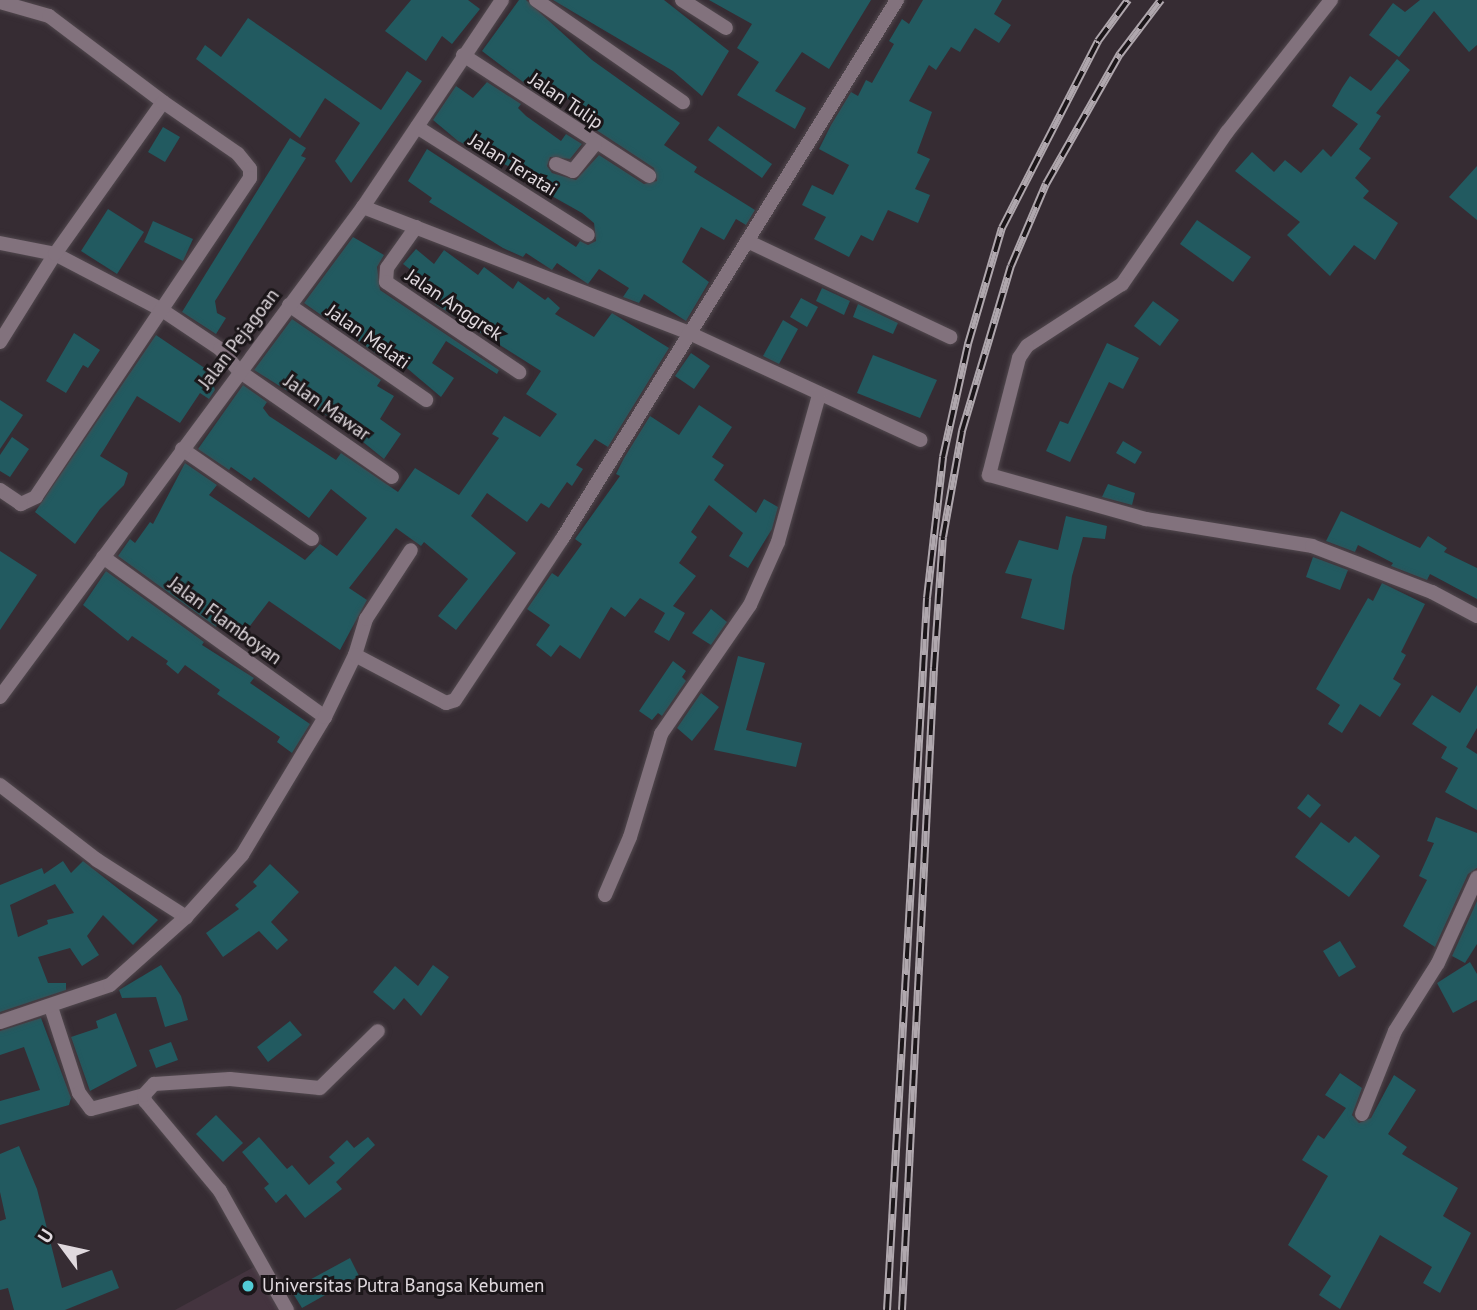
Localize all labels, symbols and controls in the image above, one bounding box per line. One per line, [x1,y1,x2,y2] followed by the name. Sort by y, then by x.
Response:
[524,68,608,134] street label: Jalan Tulip
[465,129,561,201] street label: Jalan Teratai
[401,264,507,346] street label: Jalan Anggrek
[194,284,284,394] street label: Jalan Pejagoan
[322,300,414,374] street label: Jalan Melati
[280,370,374,446] street label: Jalan Mawar
[164,572,286,670] street label: Jalan Flamboyan
[28,1212,98,1282] north arrow
[32,1224,59,1247] text: U
[262,1275,544,1297] place label: Universitas Putra Bangsa Kebumen
[240,1278,256,1294] marker: Universitas Putra Bangsa Kebumen

